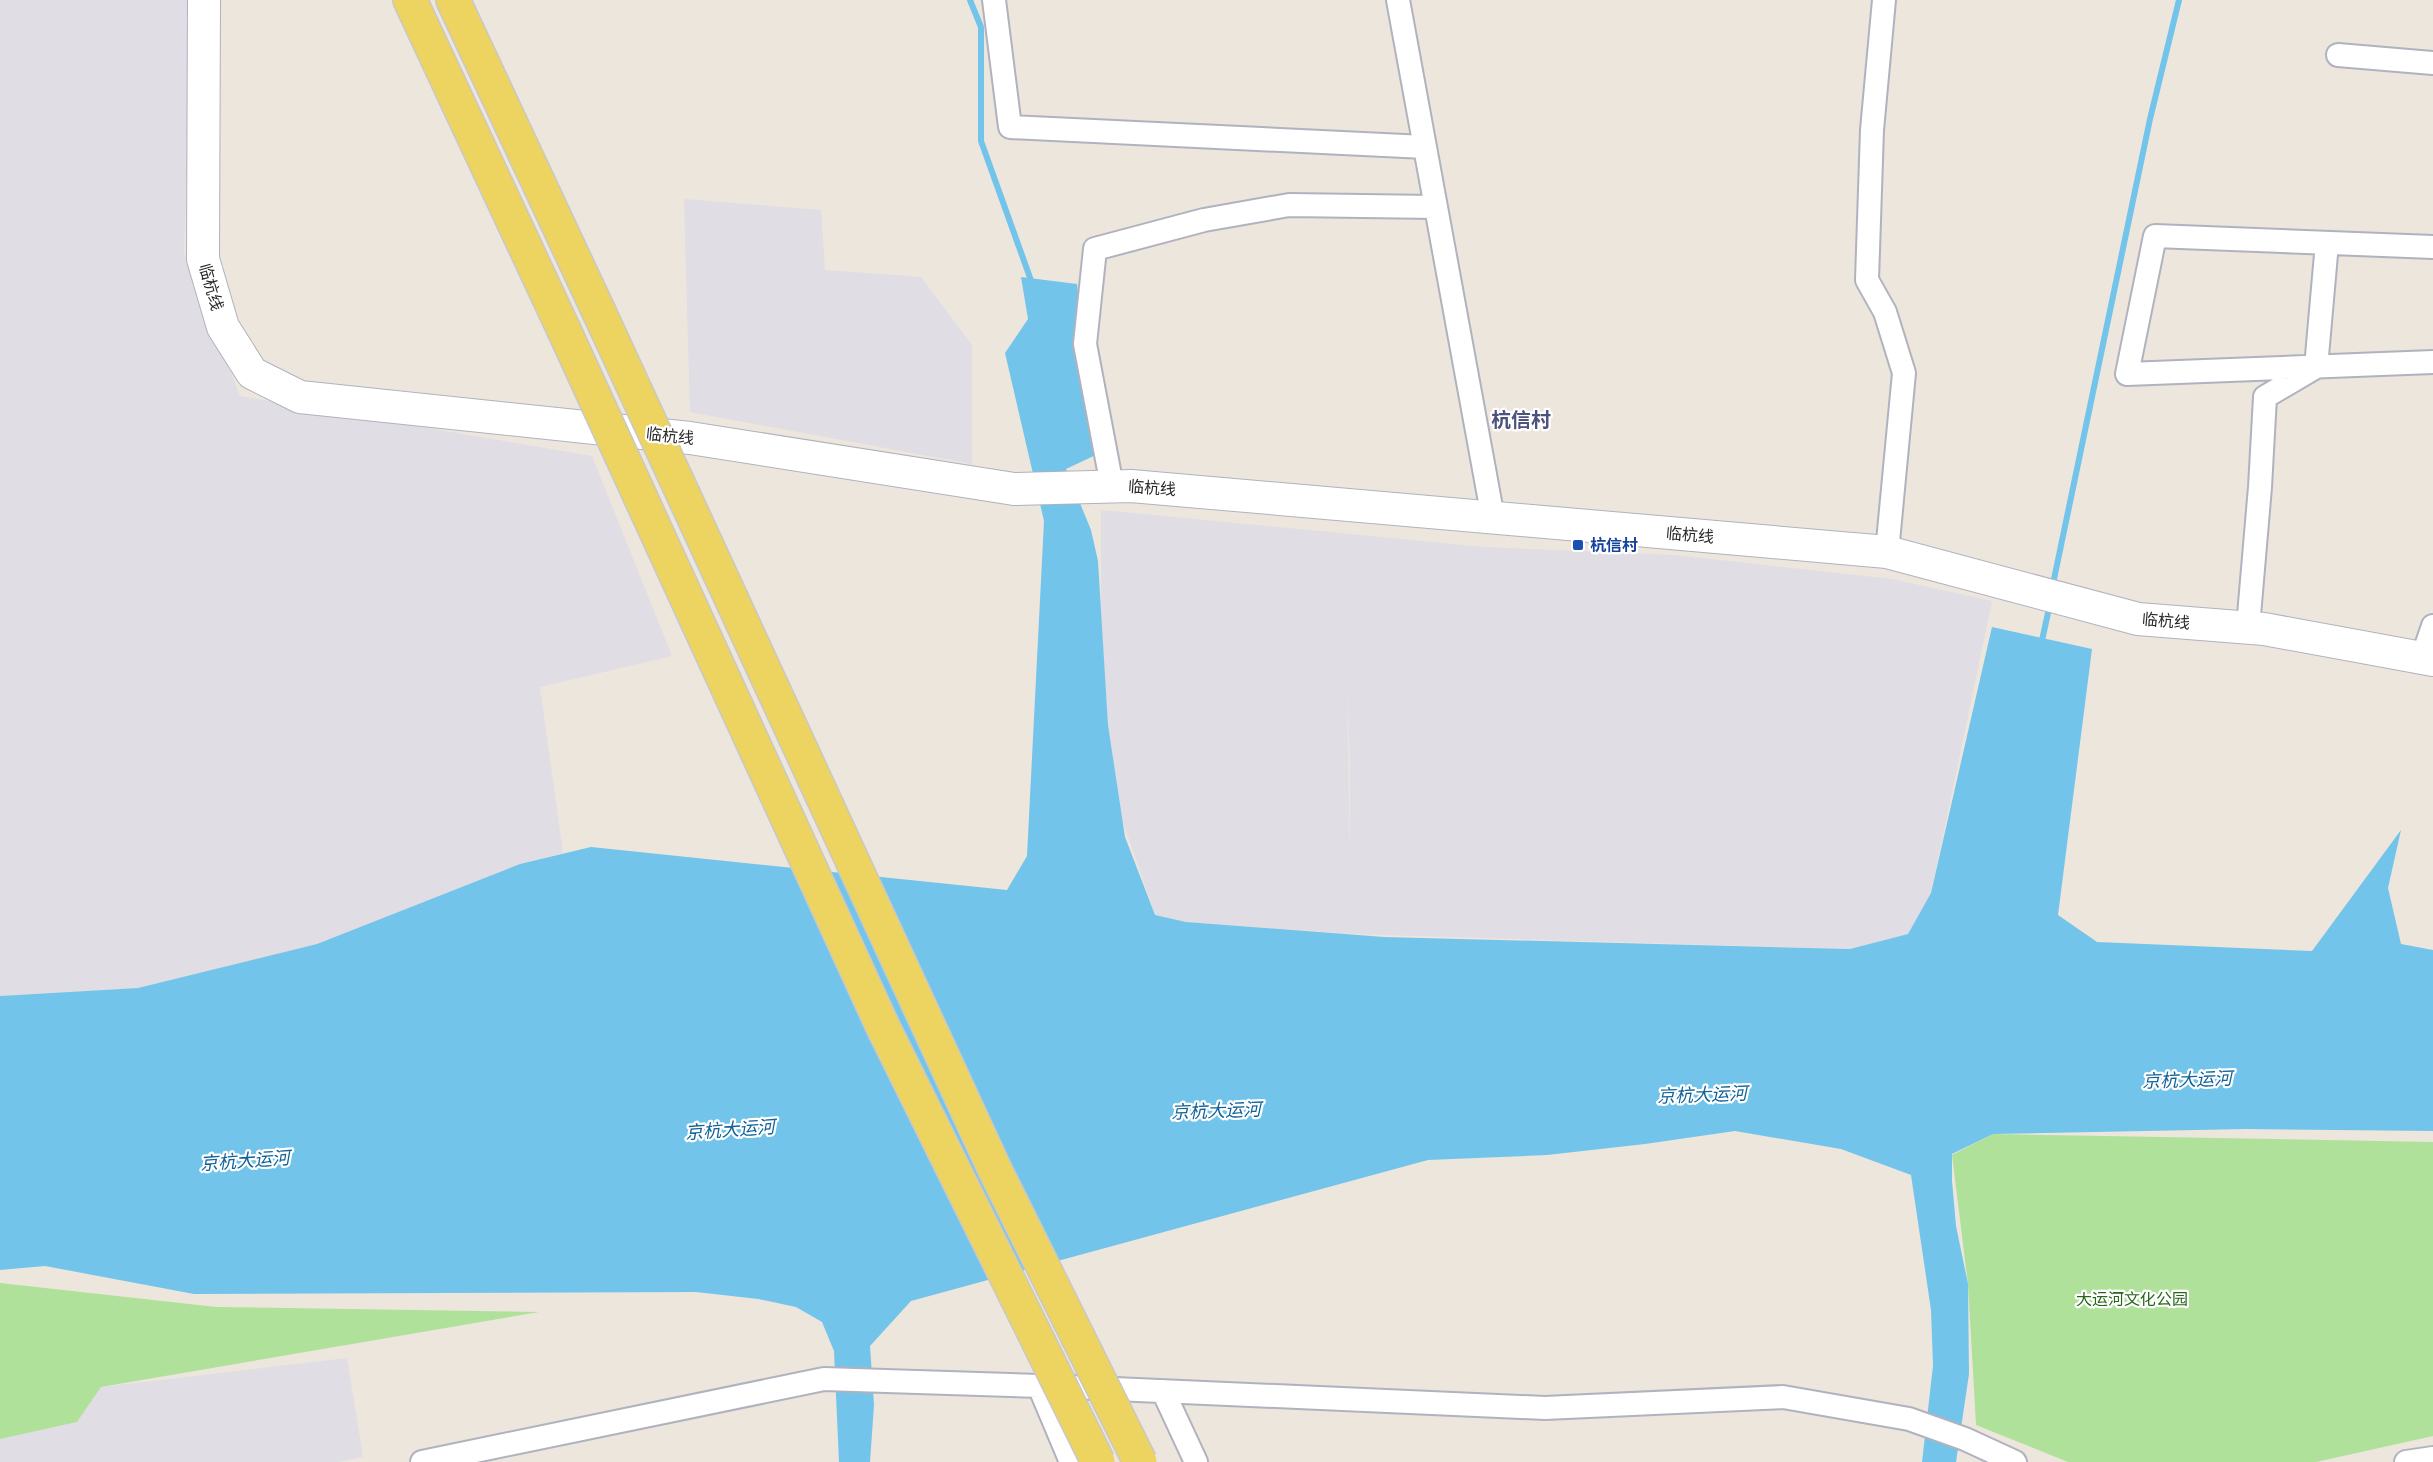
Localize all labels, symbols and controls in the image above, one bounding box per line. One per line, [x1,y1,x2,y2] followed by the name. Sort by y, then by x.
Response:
[195,261,227,313] street label: 临杭线
[1491,408,1551,432] district label: 杭信村
[645,424,695,448] street label: 临杭线
[1127,477,1177,499] street label: 临杭线
[1665,523,1715,547] street label: 临杭线
[1590,536,1638,555] place label: 杭信村
[1571,538,1585,552] marker: 杭信村
[2141,609,2191,633] street label: 临杭线
[2142,1067,2235,1093] water label: 京杭大运河
[1657,1082,1750,1108] water label: 京杭大运河
[1171,1098,1264,1124] water label: 京杭大运河
[684,1116,779,1144] water label: 京杭大运河
[199,1147,294,1175] water label: 京杭大运河
[2076,1290,2188,1309] park label: 大运河文化公园

